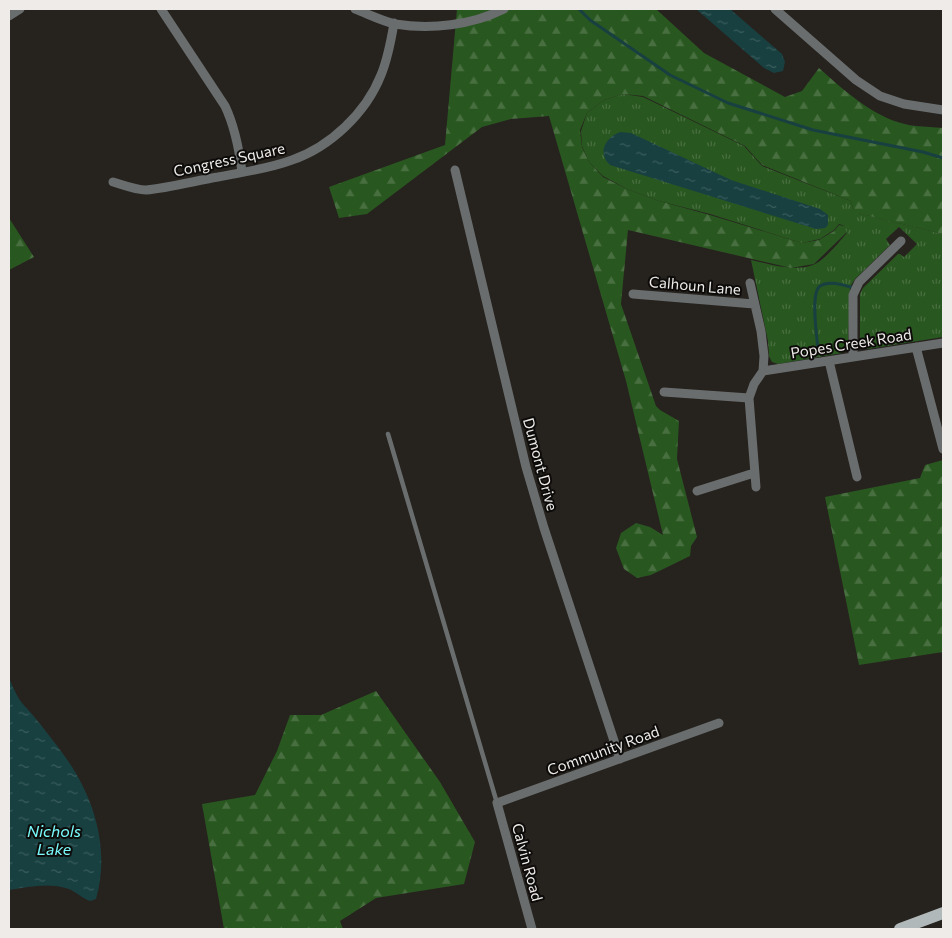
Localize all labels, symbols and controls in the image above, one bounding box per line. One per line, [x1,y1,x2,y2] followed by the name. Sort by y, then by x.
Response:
[172,138,286,180] street label: Congress Square
[648,272,742,298] street label: Calhoun Lane
[789,325,913,361] street label: Popes Creek Road
[520,416,562,512] street label: Dumont Drive
[544,721,662,779] street label: Community Road
[27,821,81,858] water label: Nichols Lake
[509,821,547,903] street label: Calvin Road

